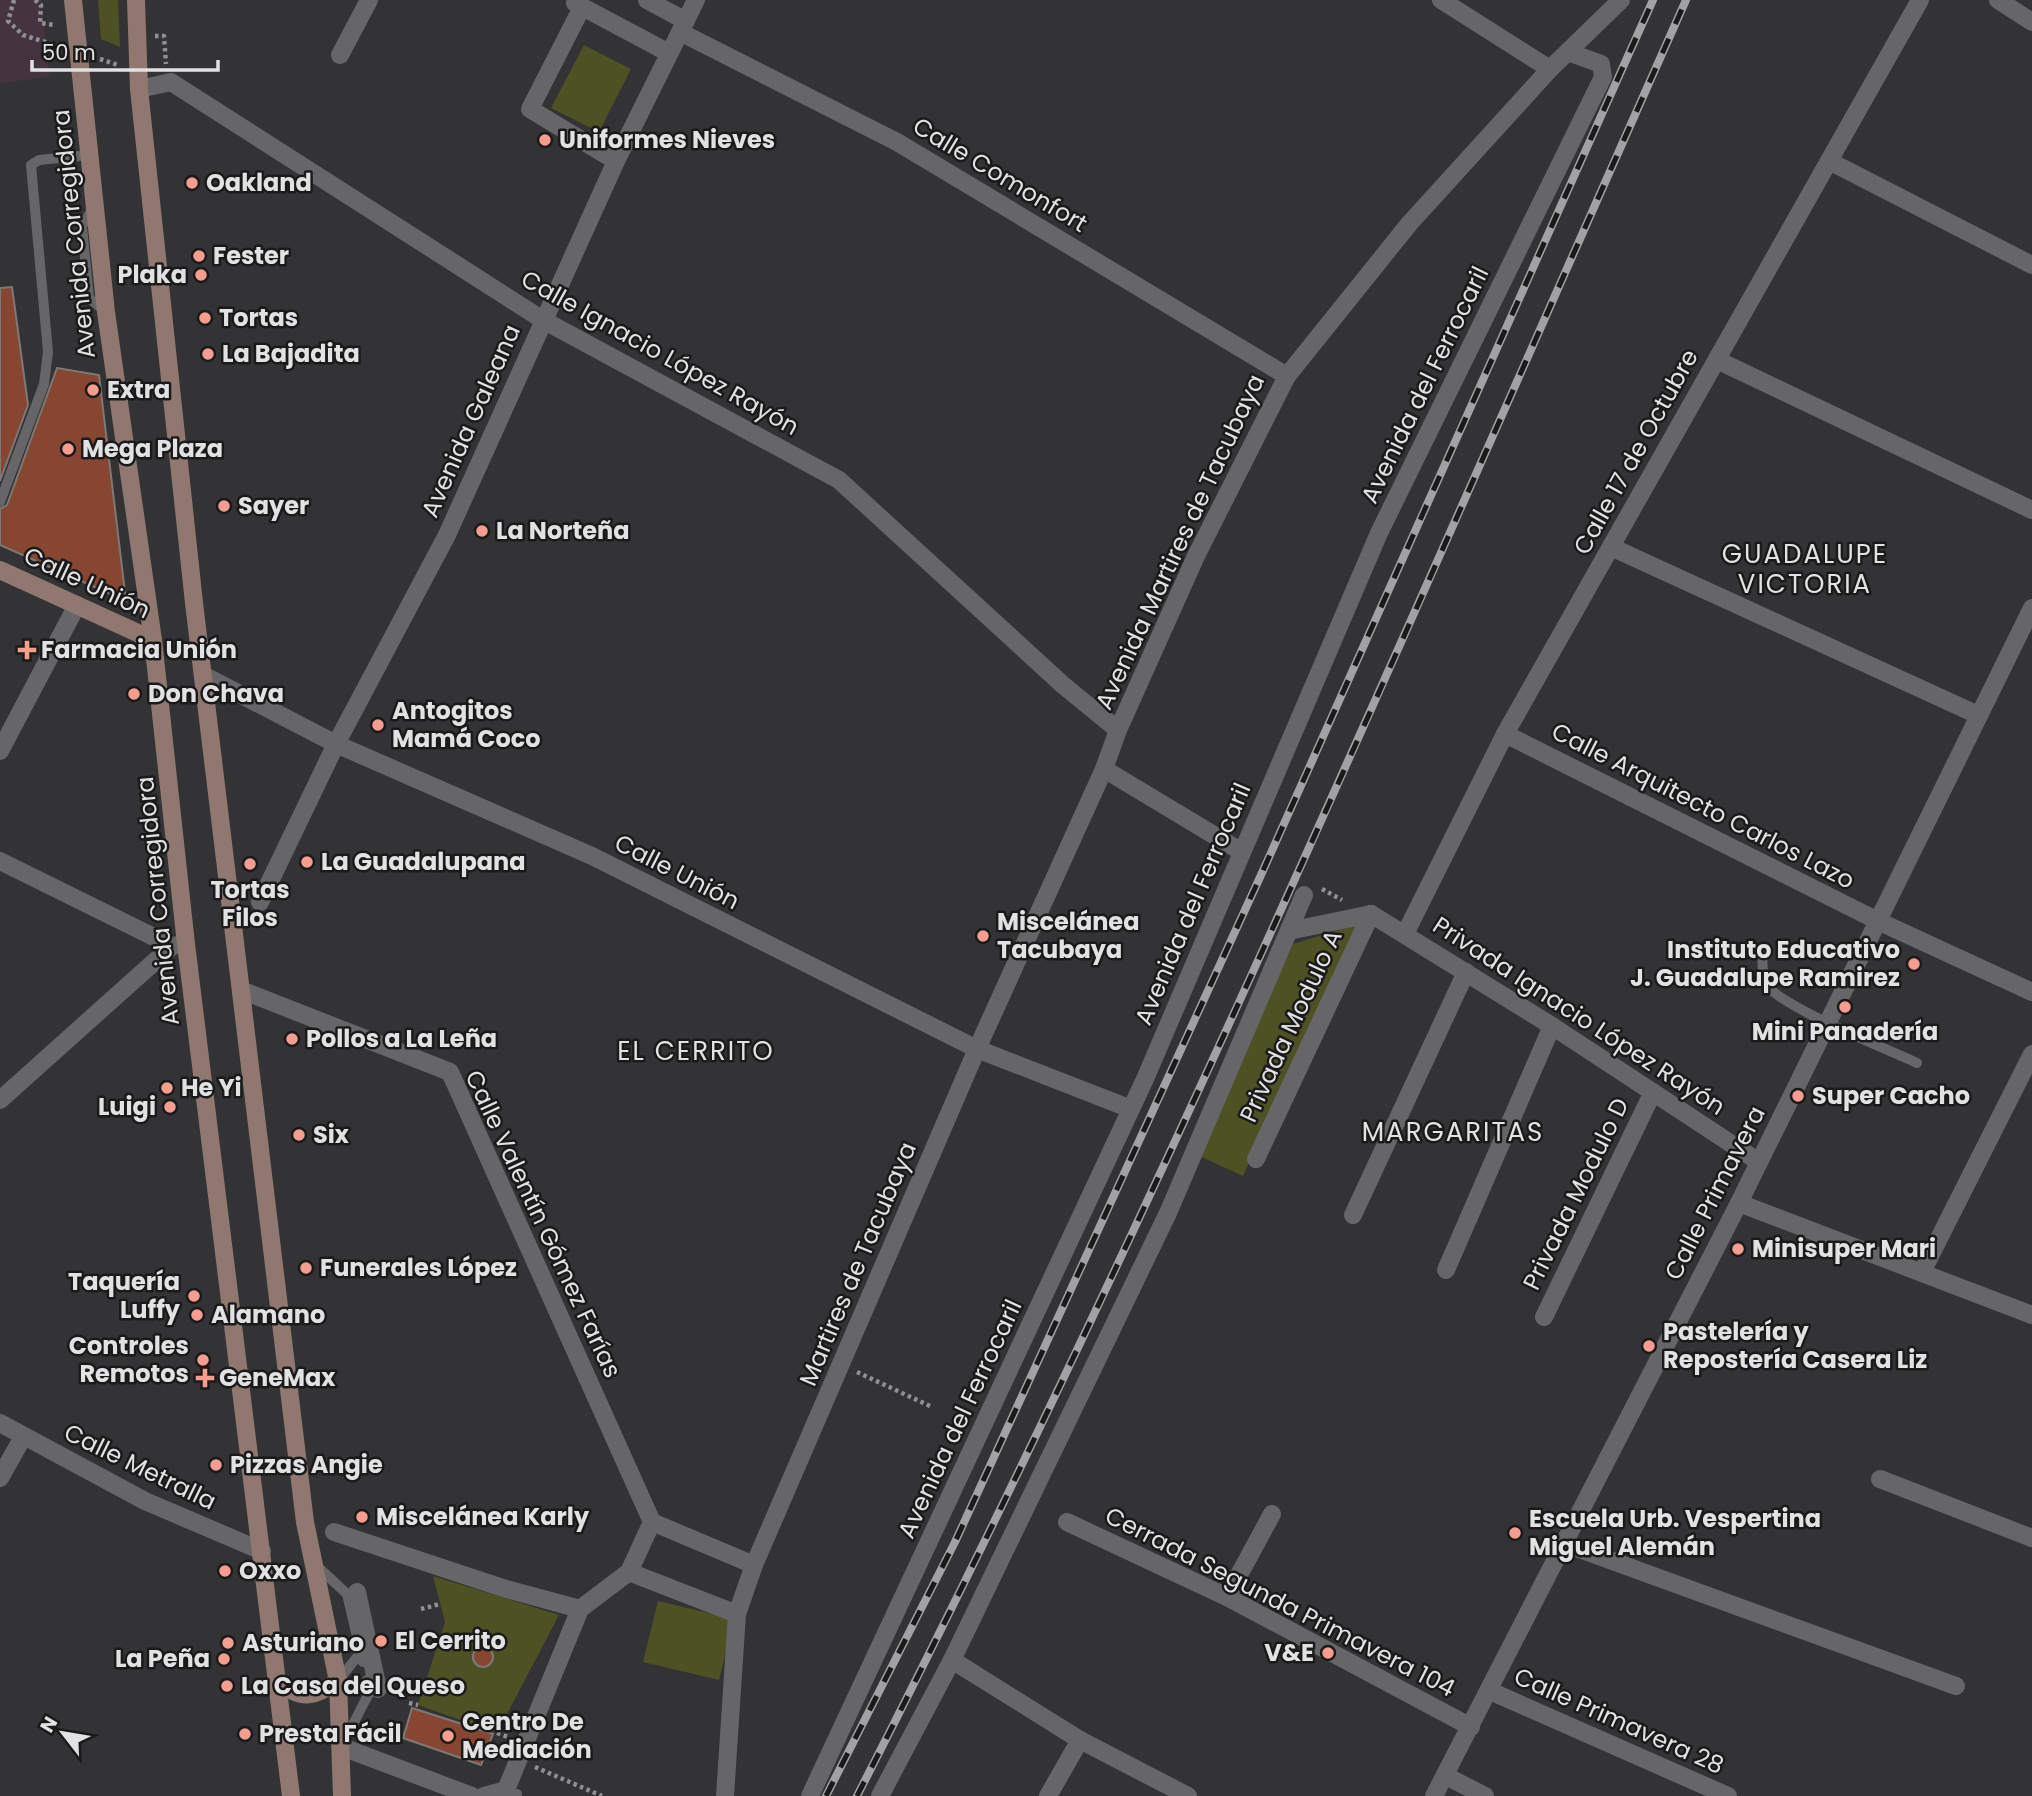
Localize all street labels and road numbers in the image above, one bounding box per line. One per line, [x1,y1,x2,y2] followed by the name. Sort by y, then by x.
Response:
[44,108,103,360] street label: Avenida Corregidora
[907,109,1094,240] street label: Calle Comonfort
[1353,261,1496,509] street label: Avenida del Ferrocaril
[515,262,805,443] street label: Calle Ignacio López Rayón
[413,319,528,523] street label: Avenida Galeana
[1565,343,1706,560] street label: Calle 17 de Octubre
[1087,369,1272,715] street label: Avenida Martires de Tacubaya
[19,539,156,626] street label: Calle Unión
[1546,715,1860,897] street label: Calle Arquitecto Carlos Lazo
[128,775,187,1027] street label: Avenida Corregidora
[1127,778,1258,1030] street label: Avenida del Ferrocaril
[609,826,745,917] street label: Calle Unión
[1427,908,1732,1123] street label: Privada Ignacio López Rayón
[1231,924,1350,1127] street label: Privada Modulo A
[458,1065,629,1383] street label: Calle Valentín Gómez Farías
[1515,1092,1636,1295] street label: Privada Modulo D
[1656,1100,1773,1285] street label: Calle Primavera
[791,1137,924,1391] street label: Martires de Tacubaya
[890,1294,1029,1544] street label: Avenida del Ferrocaril
[59,1415,222,1518] street label: Calle Metralla
[1100,1499,1461,1704] street label: Cerrada Segunda Primavera 104
[1509,1659,1729,1782] street label: Calle Primavera 28

